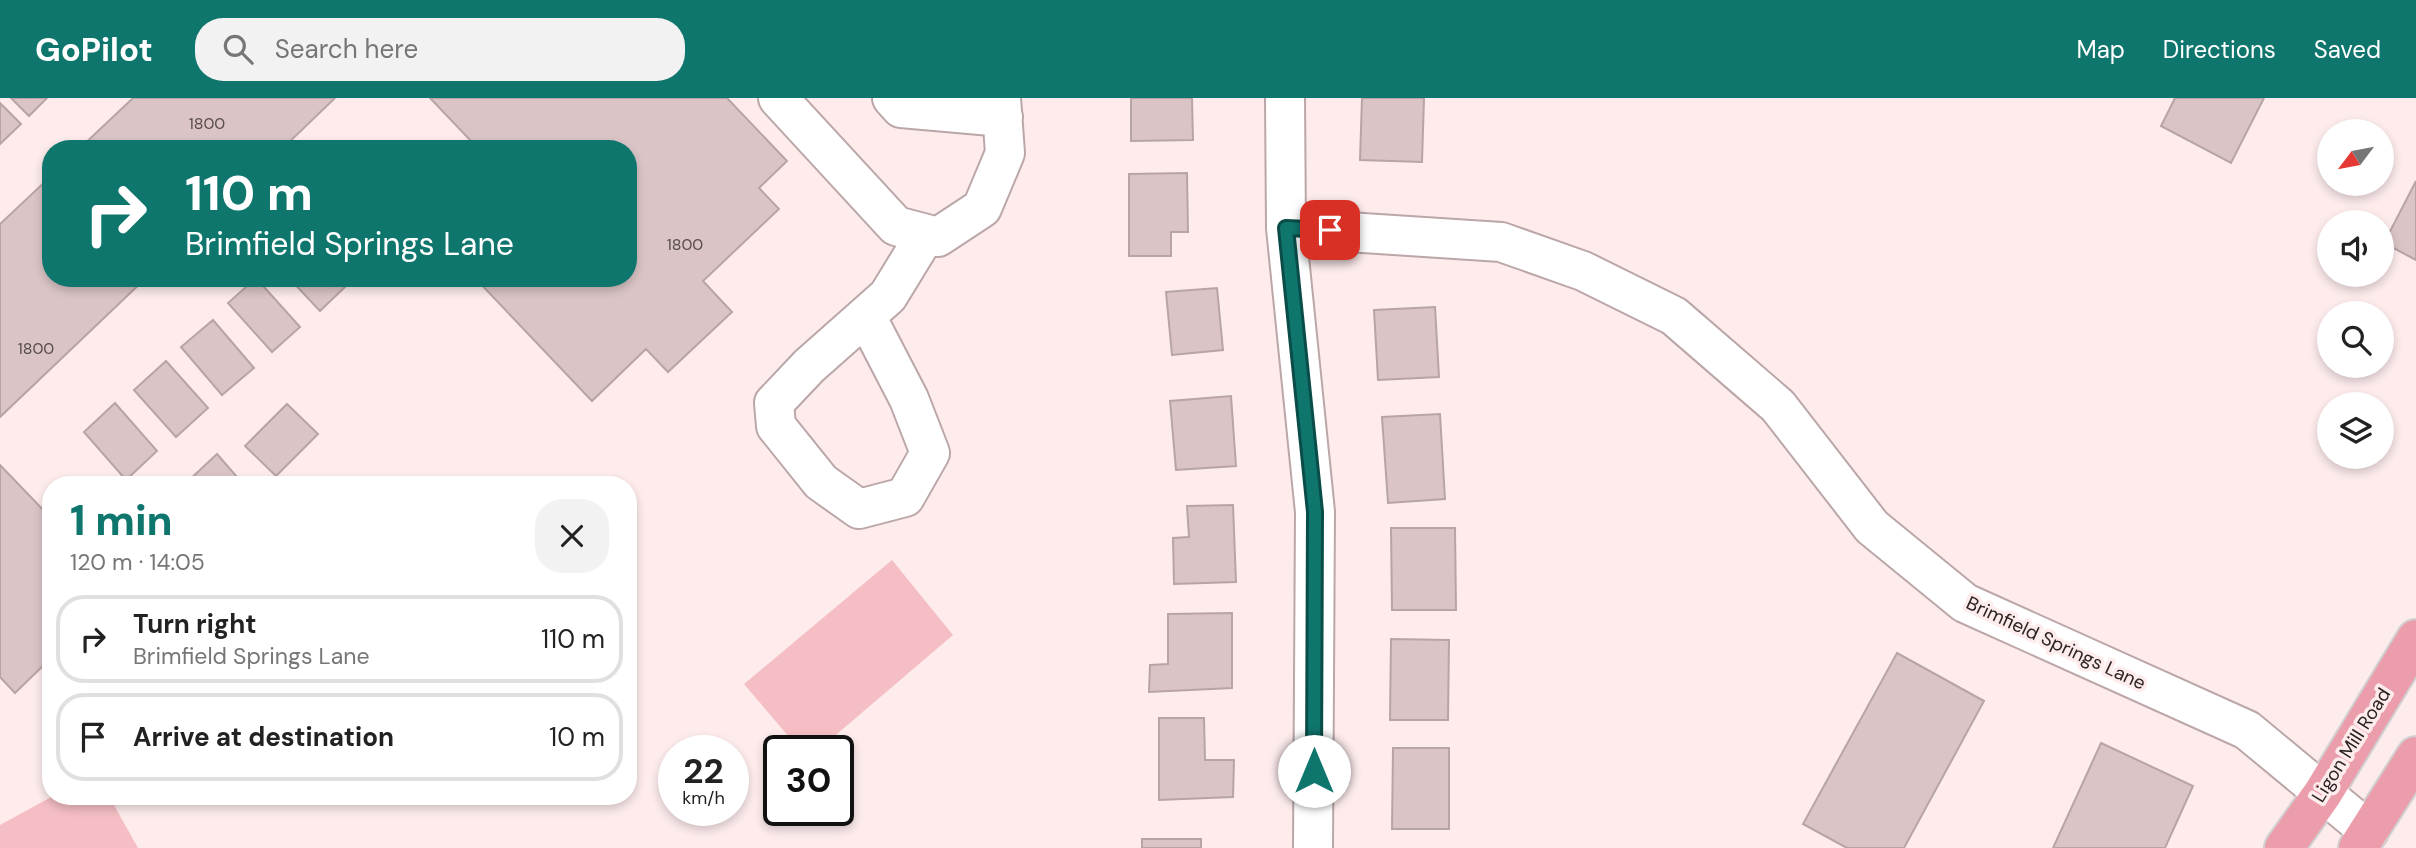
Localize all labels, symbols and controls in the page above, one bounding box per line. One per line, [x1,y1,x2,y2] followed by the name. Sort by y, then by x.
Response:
[195,18,685,81] search box
[35,28,153,71] text: GoPilot
[219,30,257,68] icon: search
[275,32,418,66] text: Search here
[2077,34,2125,65] text: Map
[2163,34,2276,65] text: Directions
[2314,34,2381,65] text: Saved
[189,113,225,134] house number: 1800
[2317,119,2394,196] north arrow
[2317,119,2394,469] map controls
[185,161,313,225] text: 110 m
[70,168,161,259] icon: right
[1300,200,1360,260] pin
[2317,210,2394,287] button: sound
[1311,211,1349,249] icon: arrive
[185,223,514,265] text: Brimfield Springs Lane
[667,234,703,255] house number: 1800
[2317,301,2394,378] button: search
[18,338,54,359] house number: 1800
[2317,392,2394,469] button: layers
[70,493,173,548] text: 1 min
[535,499,609,573] button: close
[70,547,205,577] text: 120 m · 14:05
[1962,590,2150,696] street label: Brimfield Springs Lane
[133,607,257,641] text: Turn right
[74,620,112,658] icon: right
[541,622,605,656] text: 110 m
[133,641,369,671] text: Brimfield Springs Lane
[2306,683,2396,807] street label: Ligon Mill Road
[74,718,112,756] icon: arrive
[133,720,394,754] text: Arrive at destination
[549,720,605,754] text: 10 m
[1277,734,1351,808] position arrow
[763,735,854,826] speed limit sign: 30
[683,748,724,794] text: 22
[682,786,725,810] text: km/h

